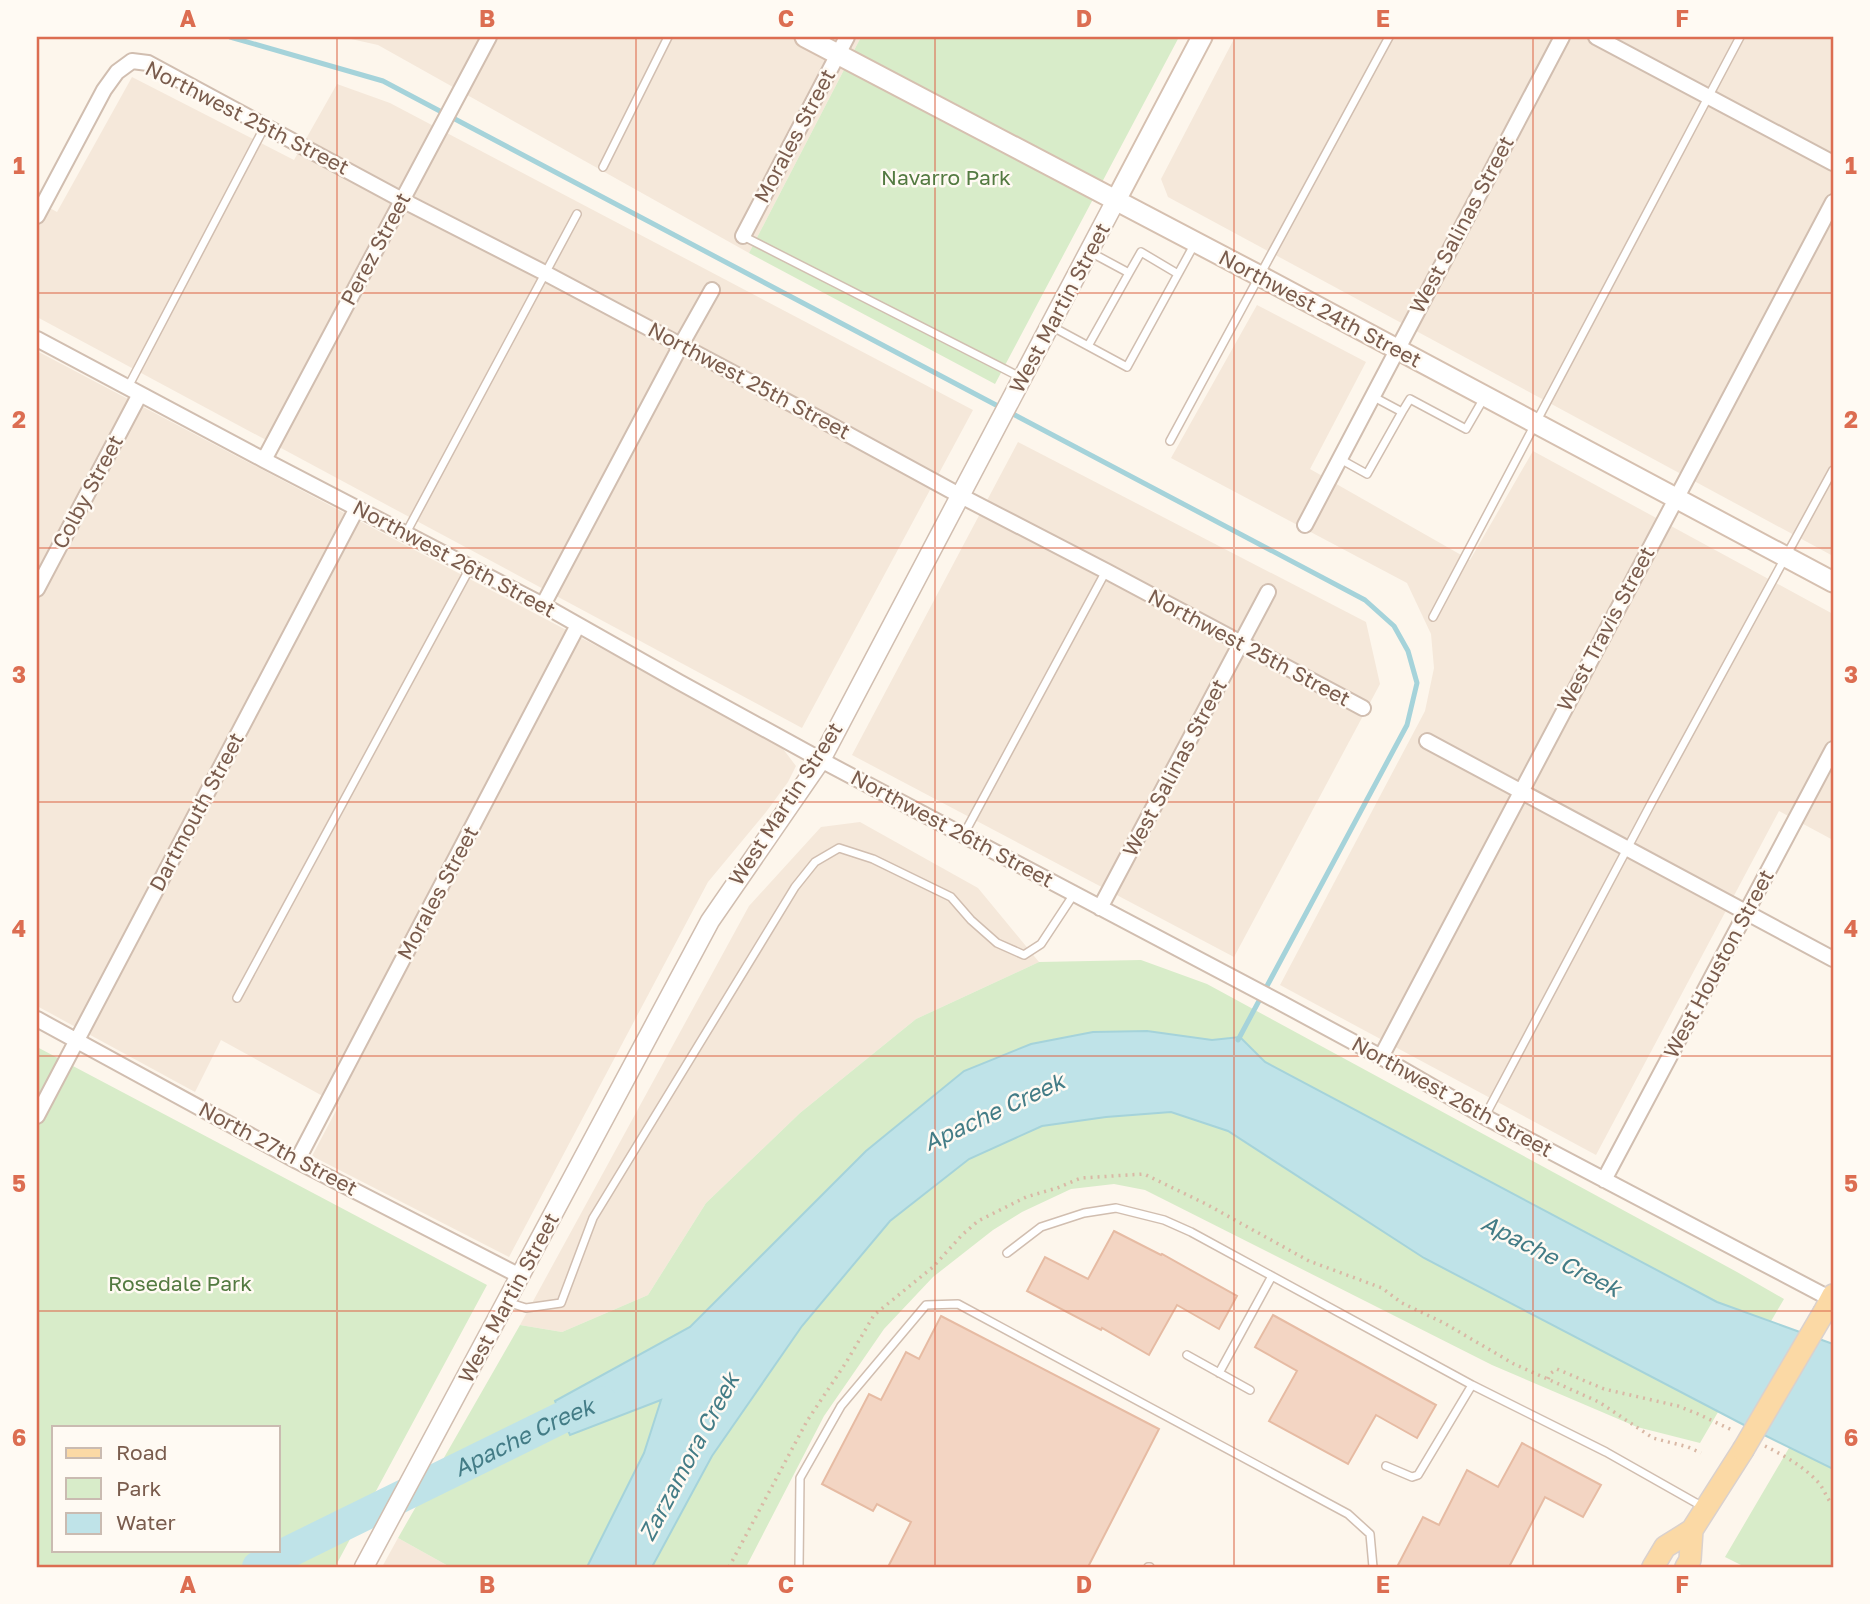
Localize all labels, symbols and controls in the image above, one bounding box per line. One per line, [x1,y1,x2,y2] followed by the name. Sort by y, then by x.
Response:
[180,4,197,32] text: A
[479,4,495,32] text: B
[778,4,794,32] text: C
[1076,4,1092,32] text: D
[1376,4,1390,32] text: E
[1675,4,1689,32] text: F
[141,54,354,180] street label: Northwest 25th Street
[748,64,840,207] street label: Morales Street
[1403,131,1519,318] street label: West Salinas Street
[13,151,25,179] text: 1
[1845,151,1857,179] text: 1
[881,164,1011,190] park label: Navarro Park
[335,188,416,309] street label: Perez Street
[1003,218,1115,397] street label: West Martin Street
[1215,244,1426,373] street label: Northwest 24th Street
[644,316,855,444] street label: Northwest 25th Street
[12,405,26,433] text: 2
[1844,405,1858,433] text: 2
[46,430,128,553] street label: Colby Street
[349,494,560,623] street label: Northwest 26th Street
[1551,542,1659,715] street label: West Travis Street
[1144,583,1355,711] street label: Northwest 25th Street
[12,660,26,688] text: 3
[1844,660,1858,688] text: 3
[1116,674,1232,861] street label: West Salinas Street
[723,717,848,890] street label: West Martin Street
[143,728,249,895] street label: Dartmouth Street
[847,764,1058,893] street label: Northwest 26th Street
[391,821,483,964] street label: Morales Street
[1657,865,1779,1062] street label: West Houston Street
[12,914,26,942] text: 4
[1844,914,1858,942] text: 4
[1348,1030,1557,1162] street label: Northwest 26th Street
[919,1065,1070,1156] water label: Apache Creek
[195,1095,362,1201] street label: North 27th Street
[12,1169,26,1197] text: 5
[1844,1169,1858,1197] text: 5
[452,1208,564,1387] street label: West Martin Street
[1477,1208,1627,1303] water label: Apache Creek
[108,1270,252,1296] park label: Rosedale Park
[632,1366,745,1545] water label: Zarzamora Creek
[449,1391,600,1482] water label: Apache Creek
[12,1423,26,1451] text: 6
[1844,1423,1858,1451] text: 6
[52,1426,280,1552] legend
[116,1439,167,1465] text: Road
[116,1475,162,1501] text: Park
[116,1509,176,1535] text: Water
[180,1570,197,1598] text: A
[479,1570,495,1598] text: B
[778,1570,794,1598] text: C
[1076,1570,1092,1598] text: D
[1376,1570,1390,1598] text: E
[1675,1570,1689,1598] text: F

